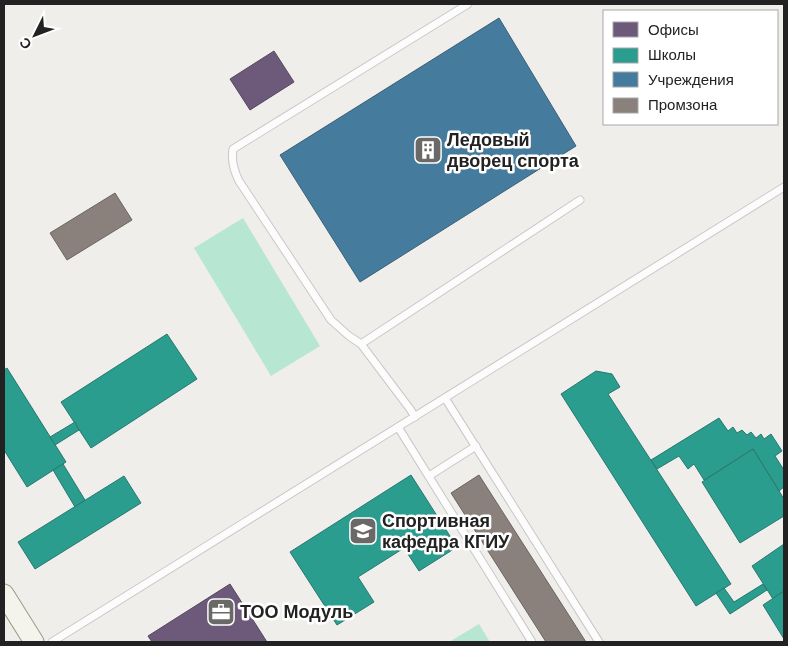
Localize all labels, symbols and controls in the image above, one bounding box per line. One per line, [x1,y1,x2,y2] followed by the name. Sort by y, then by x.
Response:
[10,10,60,60] north arrow
[603,10,778,125] legend
[648,21,699,38] text: Офисы
[16,35,35,53] text: С
[648,46,696,63] text: Школы
[648,71,734,88] text: Учреждения
[648,96,718,113] text: Промзона
[447,130,580,171] place label: Ледовый дворец спорта
[413,135,443,165] building icon: Ледовый дворец спорта
[382,511,510,552] place label: Спортивная кафедра КГИУ
[348,516,378,546] school or university icon: Спортивная кафедра КГИУ
[206,597,236,627] office icon: ТОО Модуль
[240,602,353,622] place label: ТОО Модуль

